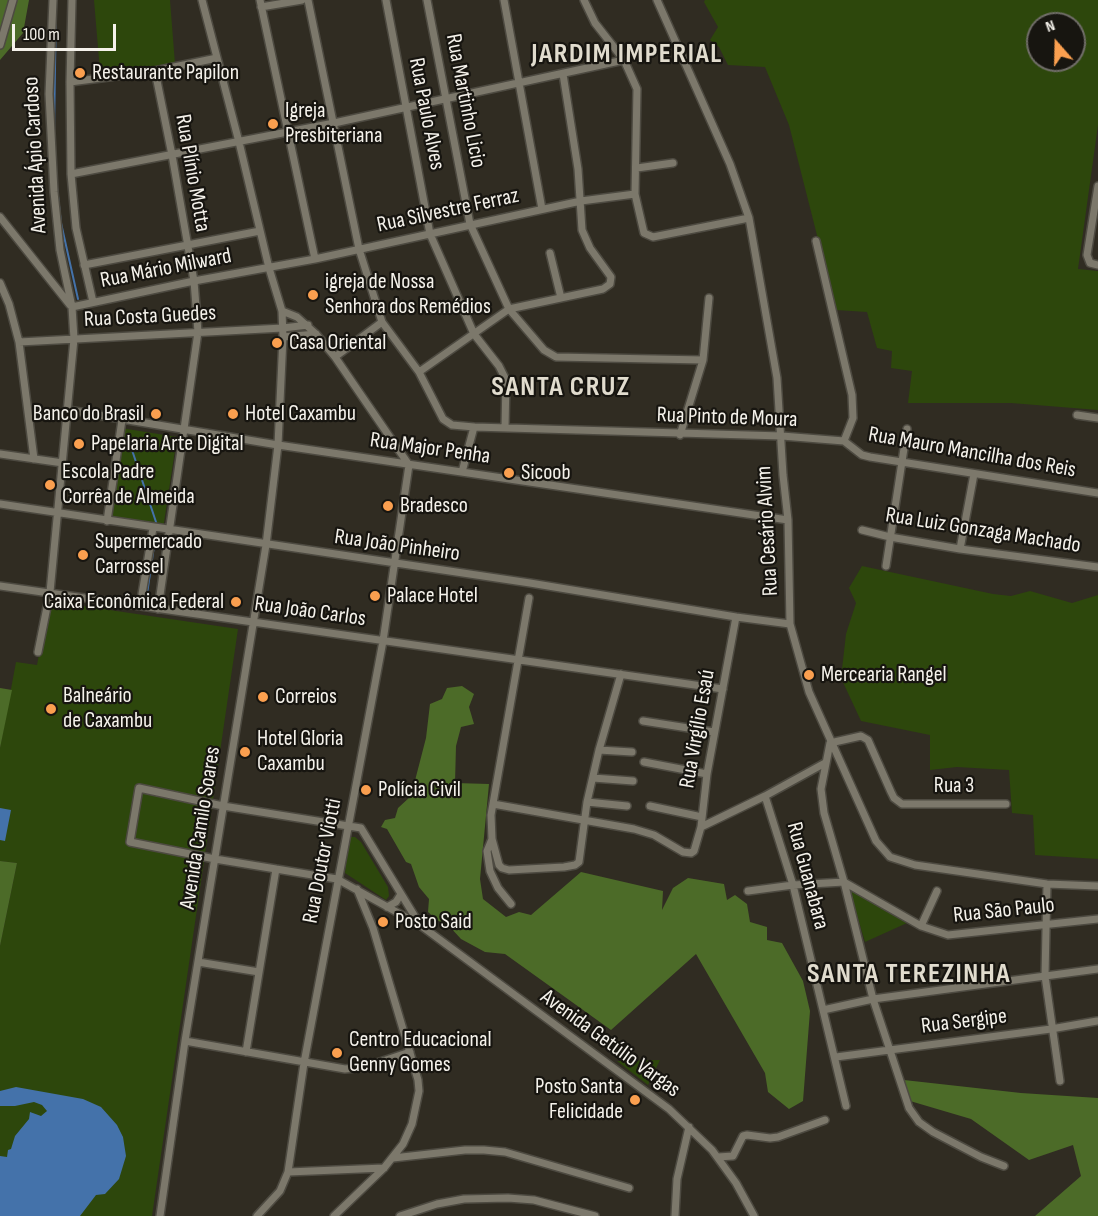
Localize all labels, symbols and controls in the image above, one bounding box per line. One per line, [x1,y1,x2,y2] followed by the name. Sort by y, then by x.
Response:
[15,12,118,50] scale bar
[1026,12,1086,72] north arrow
[1043,16,1058,37] text: N
[23,24,60,45] text: 100 m
[439,32,491,170] street label: Rua Martinho Licio
[531,38,723,72] district label: JARDIM IMPERIAL
[402,56,450,172] street label: Rua Paulo Alves
[92,60,239,86] place label: Restaurante Papilon
[73,66,87,80] marker: Restaurante Papilon
[19,76,53,234] street label: Avenida Ápio Cardoso
[285,98,382,150] place label: Igreja Presbiteriana
[169,112,215,234] street label: Rua Plínio Motta
[266,117,280,131] marker: Igreja Presbiteriana
[375,183,521,239] street label: Rua Silvestre Ferraz
[98,243,234,295] street label: Rua Mário Milward
[325,269,491,320] place label: igreja de Nossa Senhora dos Remédios
[306,288,320,302] marker: igreja de Nossa Senhora dos Remédios
[83,300,217,334] street label: Rua Costa Guedes
[289,330,386,356] place label: Casa Oriental
[270,336,284,350] marker: Casa Oriental
[491,371,631,405] district label: SANTA CRUZ
[33,401,144,427] place label: Banco do Brasil
[245,401,356,427] place label: Hotel Caxambu
[656,402,798,434] street label: Rua Pinto de Moura
[149,407,163,421] marker: Banco do Brasil
[226,407,240,421] marker: Hotel Caxambu
[866,422,1078,484] street label: Rua Mauro Mancilha dos Reis
[368,427,492,471] street label: Rua Major Penha
[91,431,244,457] place label: Papelaria Arte Digital
[72,437,86,451] marker: Papelaria Arte Digital
[62,459,195,511] place label: Escola Padre Corrêa de Almeida
[521,460,571,486] place label: Sicoob
[751,465,785,597] street label: Rua Cesário Alvim
[502,466,516,480] marker: Sicoob
[43,478,57,492] marker: Escola Padre Corrêa de Almeida
[400,493,468,519] place label: Bradesco
[381,499,395,513] marker: Bradesco
[884,503,1082,559] street label: Rua Luiz Gonzaga Machado
[333,524,461,568] street label: Rua João Pinheiro
[95,529,202,580] place label: Supermercado Carrossel
[76,548,90,562] marker: Supermercado Carrossel
[387,583,478,609] place label: Palace Hotel
[44,589,224,615] place label: Caixa Econômica Federal
[368,589,382,603] marker: Palace Hotel
[253,591,367,633] street label: Rua João Carlos
[229,595,243,609] marker: Caixa Econômica Federal
[821,662,947,688] place label: Mercearia Rangel
[675,668,721,790] street label: Rua Virgílio Esaú
[802,668,816,682] marker: Mercearia Rangel
[63,683,152,734] place label: Balneário de Caxambu
[275,684,337,710] place label: Correios
[256,690,270,704] marker: Correios
[44,702,58,716] marker: Balneário de Caxambu
[257,726,343,778] place label: Hotel Gloria Caxambu
[175,745,227,911] street label: Avenida Camilo Soares
[238,745,252,759] marker: Hotel Gloria Caxambu
[934,773,974,799] street label: Rua 3
[378,777,461,803] place label: Polícia Civil
[359,783,373,797] marker: Polícia Civil
[298,796,348,926] street label: Rua Doutor Viotti
[780,820,834,932] street label: Rua Guanabara
[952,893,1056,929] street label: Rua São Paulo
[395,909,472,935] place label: Posto Said
[376,915,390,929] marker: Posto Said
[807,958,1011,992] district label: SANTA TEREZINHA
[535,984,685,1104] street label: Avenida Getúlio Vargas
[920,1004,1008,1040] street label: Rua Sergipe
[349,1027,491,1078] place label: Centro Educacional Genny Gomes
[330,1046,344,1060] marker: Centro Educacional Genny Gomes
[535,1074,623,1126] place label: Posto Santa Felicidade
[628,1093,642,1107] marker: Posto Santa Felicidade

